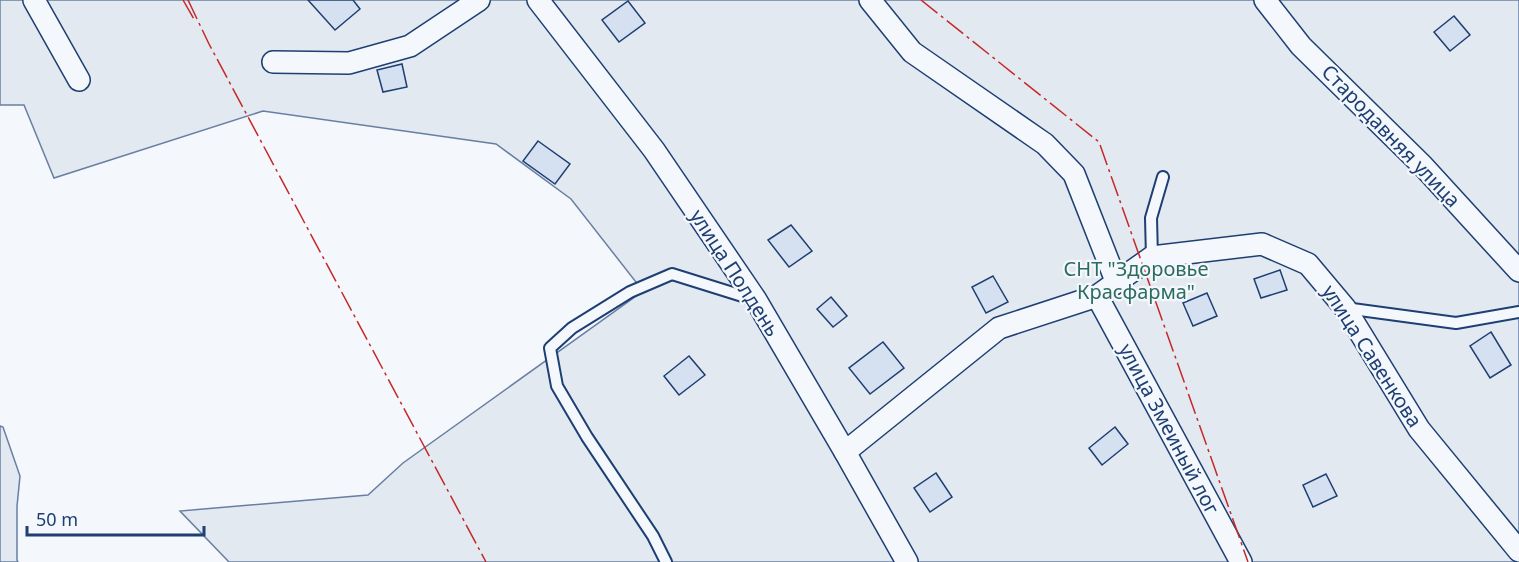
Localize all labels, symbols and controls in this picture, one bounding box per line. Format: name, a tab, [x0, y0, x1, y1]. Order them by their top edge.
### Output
street label: Стародавняя улица	[1316, 58, 1467, 213]
street label: улица Полдень	[684, 204, 787, 342]
park label: СНТ "Здоровье Красфарма"	[1064, 255, 1208, 305]
street label: улица Савенкова	[1316, 279, 1429, 432]
street label: улица Змеиный лог	[1113, 339, 1226, 519]
scale bar	[27, 499, 204, 537]
text: 50 m	[36, 507, 78, 531]

